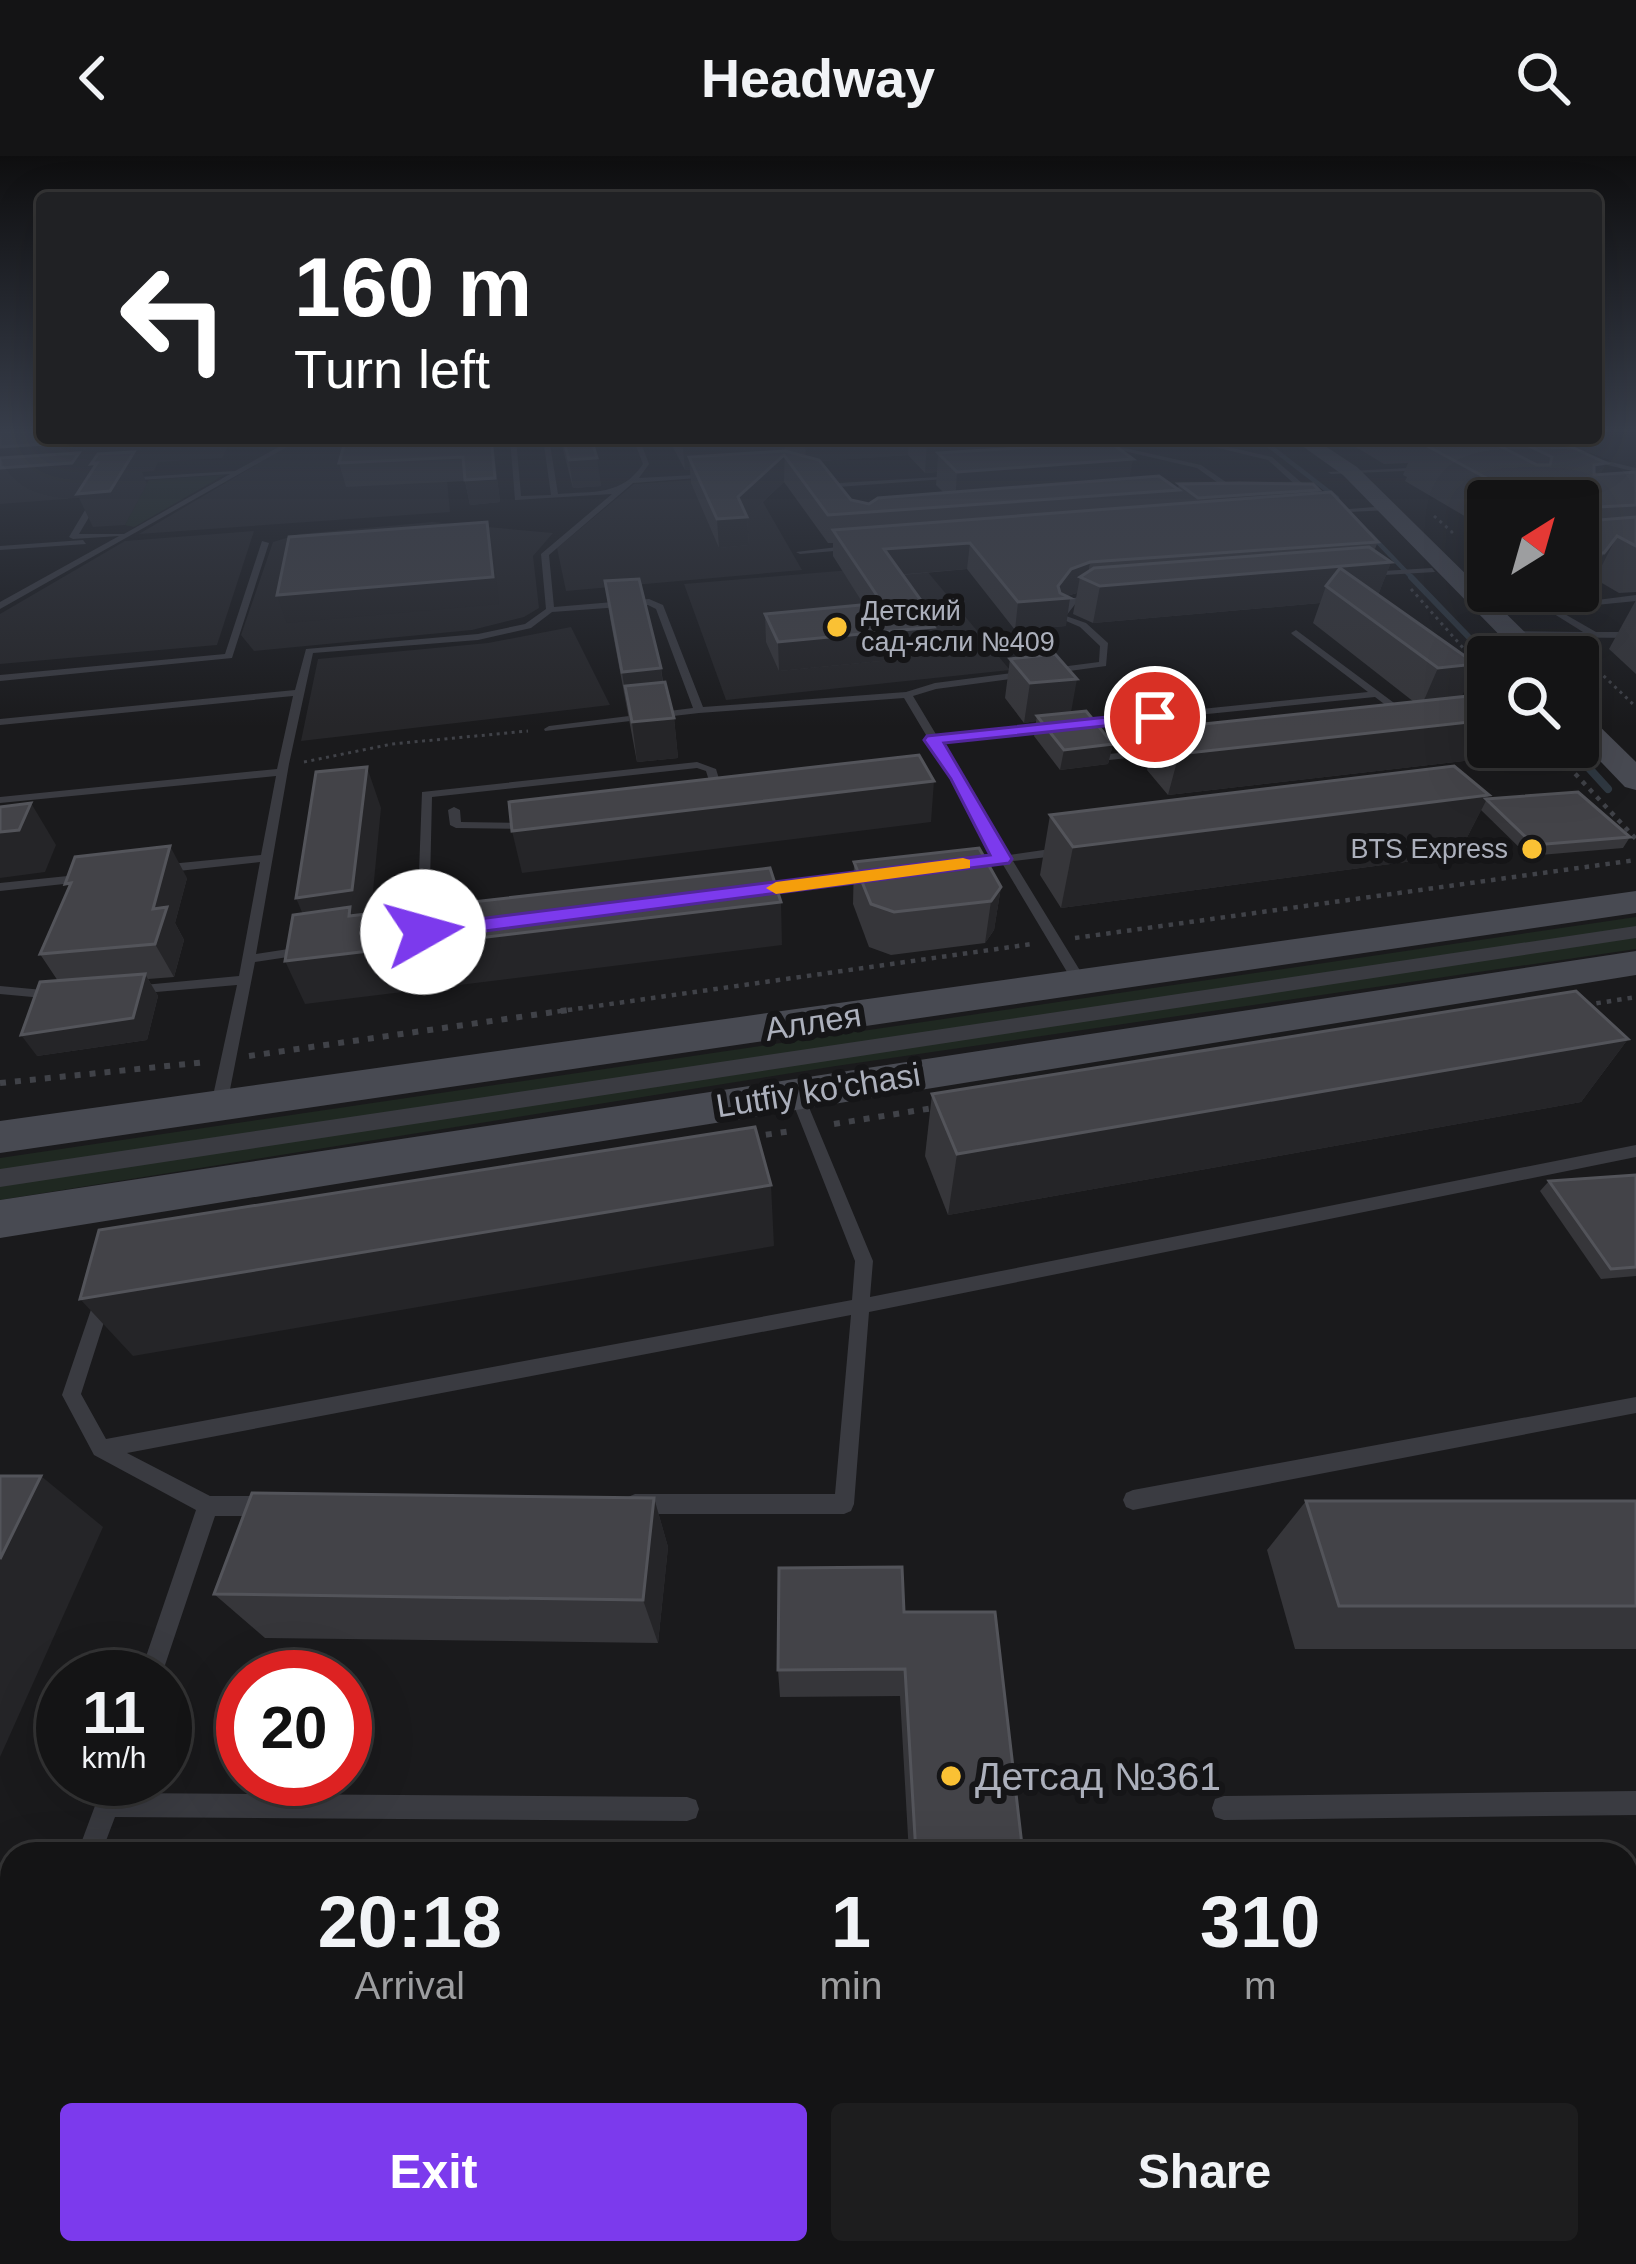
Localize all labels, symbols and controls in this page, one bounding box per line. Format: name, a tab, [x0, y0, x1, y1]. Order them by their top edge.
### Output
icon: back	[60, 45, 126, 111]
icon: search	[1510, 45, 1576, 111]
text: Headway	[701, 48, 935, 108]
icon: left	[96, 240, 252, 396]
text: 160 m	[294, 240, 532, 334]
text: Turn left	[294, 339, 490, 399]
north arrow	[1467, 480, 1599, 612]
map controls	[1467, 480, 1599, 768]
place label: Детский сад-ясли №409	[861, 596, 1055, 657]
marker: Детский сад-ясли №409	[824, 614, 850, 640]
button: search	[1467, 636, 1599, 768]
pin	[1104, 666, 1206, 768]
icon: arrive	[1122, 684, 1188, 750]
place label: BTS Express	[1350, 834, 1508, 864]
marker: BTS Express	[1519, 836, 1545, 862]
position arrow	[360, 869, 486, 995]
street label: Аллея	[762, 996, 864, 1048]
street label: Lutfiy ko'chasi	[713, 1056, 923, 1124]
speed limit sign: 20	[216, 1650, 372, 1806]
text: 11	[82, 1679, 146, 1746]
text: km/h	[81, 1741, 147, 1774]
place label: Детсад №361	[975, 1755, 1221, 1798]
marker: Детсад №361	[938, 1763, 964, 1789]
text: 20:18	[318, 1882, 502, 1962]
text: 1	[831, 1882, 871, 1962]
text: 310	[1200, 1882, 1320, 1962]
text: Arrival	[355, 1964, 465, 2007]
text: min	[820, 1964, 882, 2007]
text: m	[1244, 1964, 1276, 2007]
button: Exit	[60, 2103, 807, 2241]
button: Share	[831, 2103, 1578, 2241]

